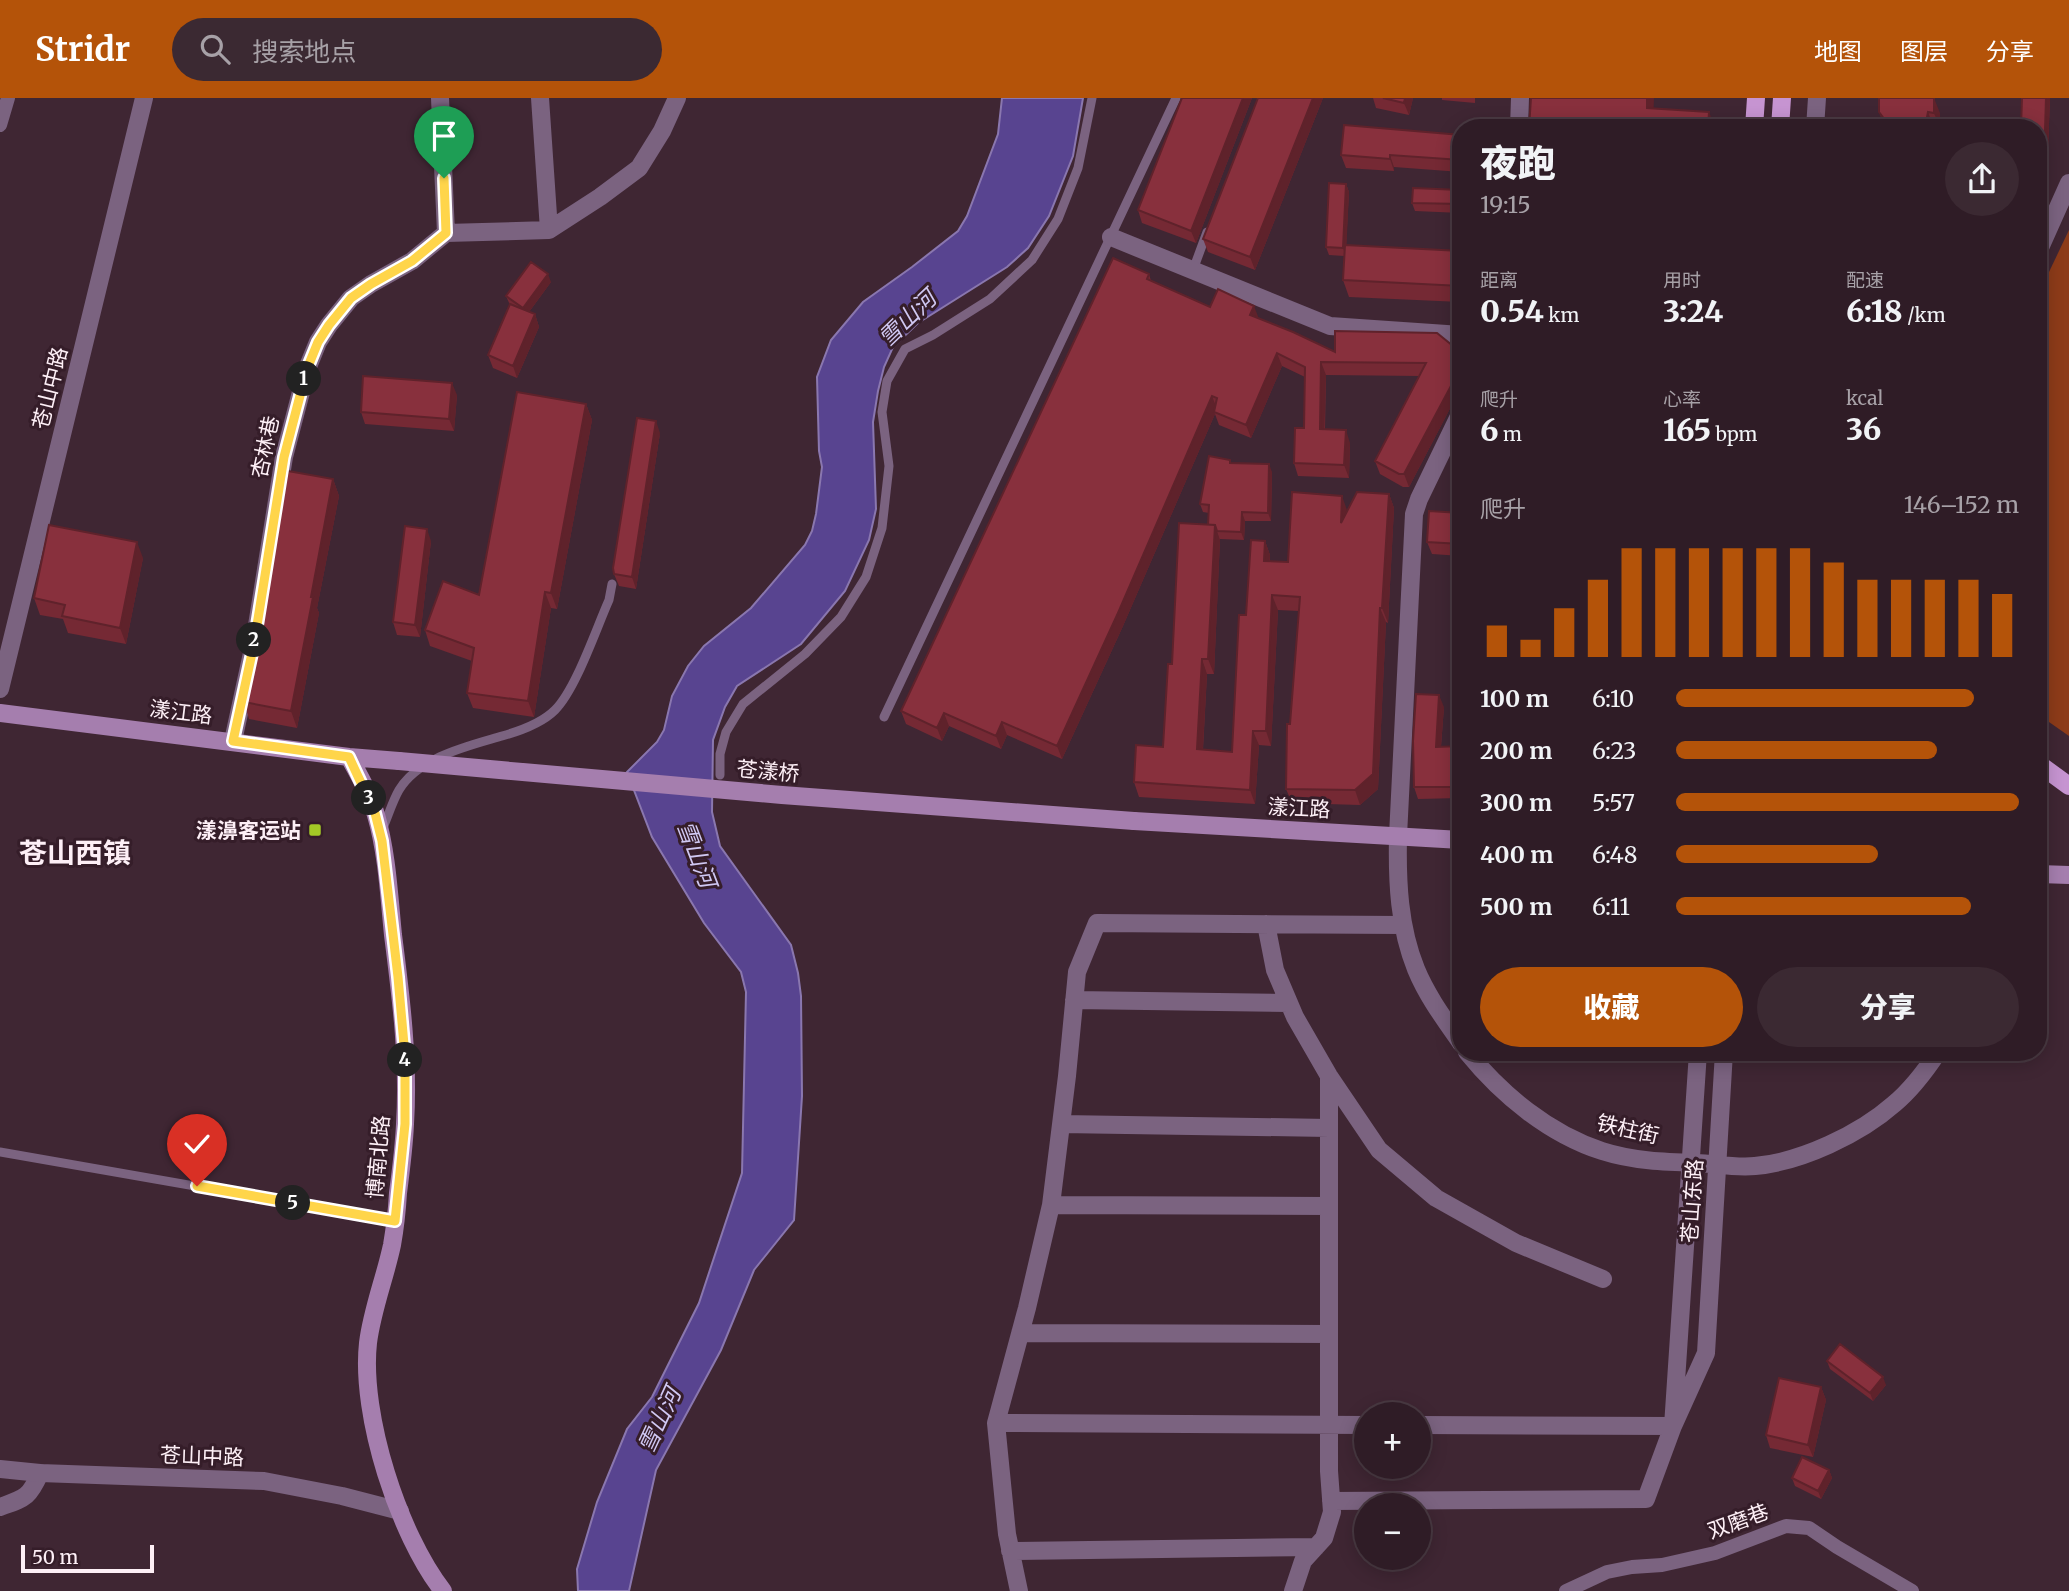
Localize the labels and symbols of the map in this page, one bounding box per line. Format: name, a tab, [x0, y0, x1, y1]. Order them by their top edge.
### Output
pin	[414, 106, 474, 178]
water label: 雪山河	[872, 281, 945, 352]
street label: 苍山中路	[27, 344, 73, 432]
pin: 1	[286, 362, 322, 396]
street label: 杏林巷	[245, 413, 285, 481]
pin: 2	[236, 622, 272, 658]
street label: 漾江路	[148, 695, 214, 729]
street label: 苍漾桥	[735, 755, 801, 787]
pin: 3	[352, 780, 386, 816]
street label: 漾江路	[1267, 793, 1331, 823]
place label: 漾濞客运站	[196, 817, 301, 844]
water label: 雪山河	[671, 817, 724, 895]
marker: 漾濞客运站	[307, 822, 323, 838]
district label: 苍山西镇	[19, 835, 131, 871]
pin: 4	[388, 1042, 422, 1077]
street label: 铁柱街	[1594, 1109, 1662, 1149]
pin	[167, 1114, 227, 1186]
street label: 博南北路	[361, 1114, 395, 1200]
street label: 苍山东路	[1676, 1158, 1708, 1244]
pin: 5	[276, 1186, 310, 1220]
water label: 雪山河	[631, 1379, 688, 1457]
street label: 苍山中路	[160, 1441, 244, 1471]
street label: 双磨巷	[1704, 1498, 1772, 1544]
scale bar	[21, 1542, 154, 1574]

